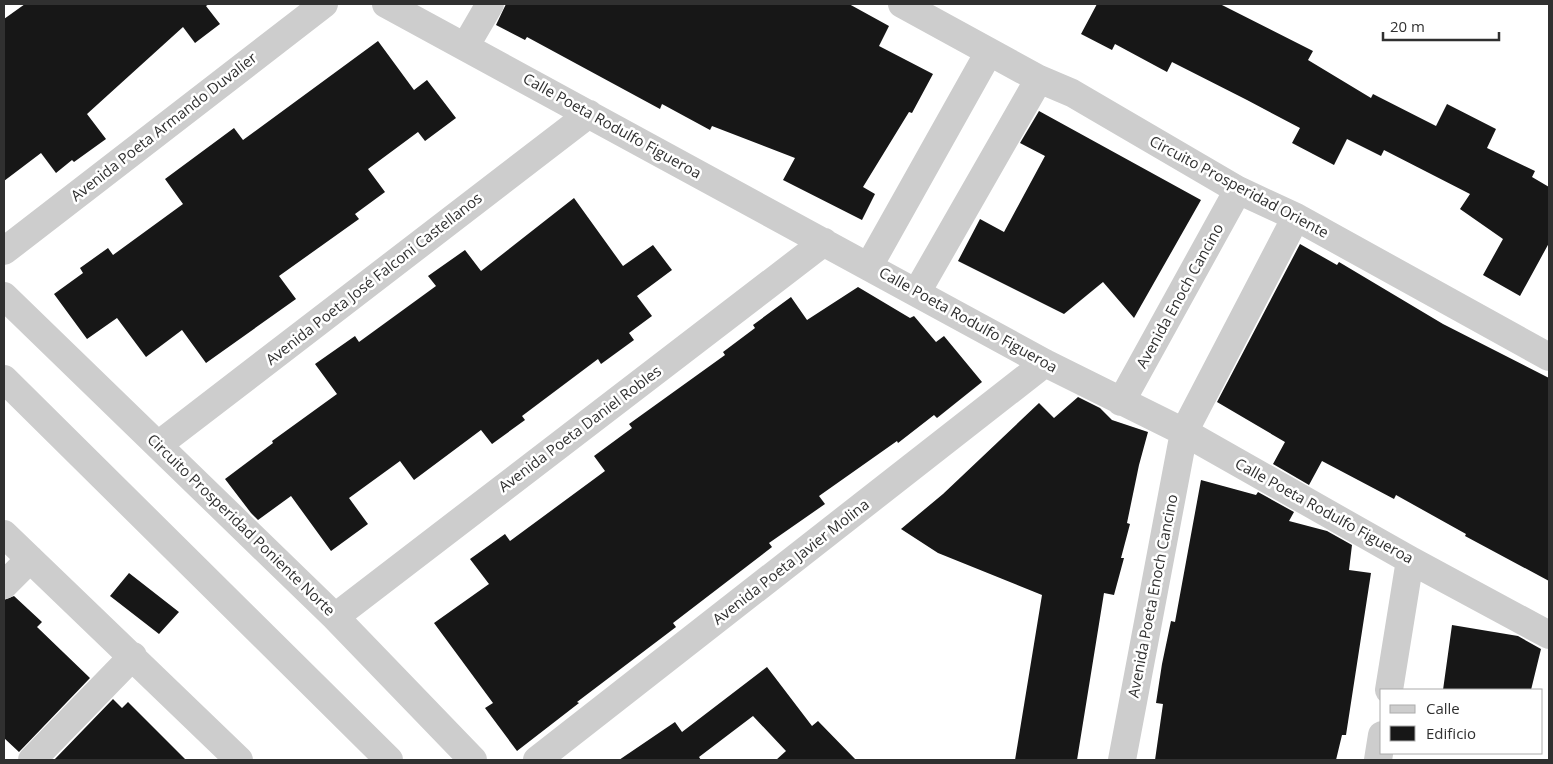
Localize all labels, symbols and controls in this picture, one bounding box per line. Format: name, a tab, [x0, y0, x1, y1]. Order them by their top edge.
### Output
scale bar	[1383, 10, 1499, 42]
text: 20 m	[1390, 16, 1425, 36]
street label: Avenida Poeta Armando Duvalier	[66, 47, 261, 205]
street label: Calle Poeta Rodulfo Figueroa	[520, 68, 705, 183]
street label: Circuito Prosperidad Oriente	[1146, 130, 1333, 242]
street label: Avenida Poeta José Falconi Castellanos	[261, 187, 486, 369]
street label: Avenida Enoch Cancino	[1131, 219, 1227, 372]
street label: Calle Poeta Rodulfo Figueroa	[876, 262, 1061, 377]
street label: Avenida Poeta Daniel Robles	[494, 360, 665, 496]
street label: Circuito Prosperidad Poniente Norte	[143, 429, 340, 620]
street label: Calle Poeta Rodulfo Figueroa	[1232, 453, 1417, 568]
street label: Avenida Poeta Enoch Cancino	[1122, 492, 1182, 699]
street label: Avenida Poeta Javier Molina	[708, 494, 873, 629]
legend	[1380, 689, 1543, 754]
text: Calle	[1426, 698, 1460, 718]
text: Edificio	[1426, 723, 1476, 743]

